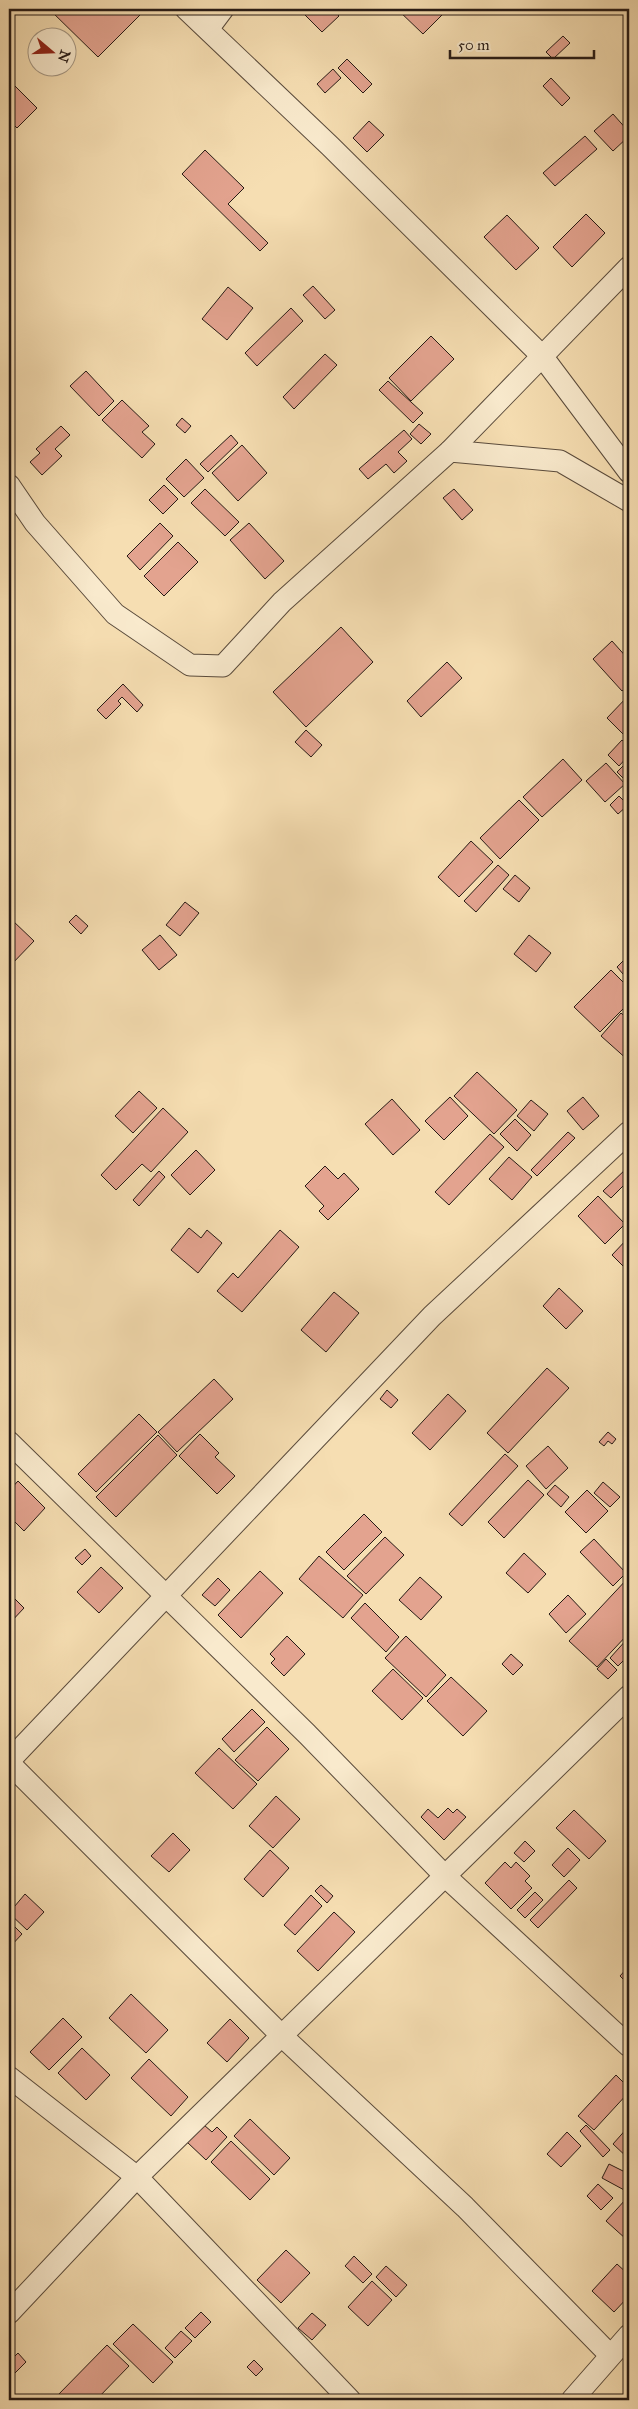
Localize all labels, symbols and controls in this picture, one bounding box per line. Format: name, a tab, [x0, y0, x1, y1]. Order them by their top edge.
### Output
north arrow	[28, 28, 78, 78]
scale bar	[450, 28, 594, 60]
text: 50 m	[458, 36, 490, 54]
text: N	[54, 48, 74, 65]

